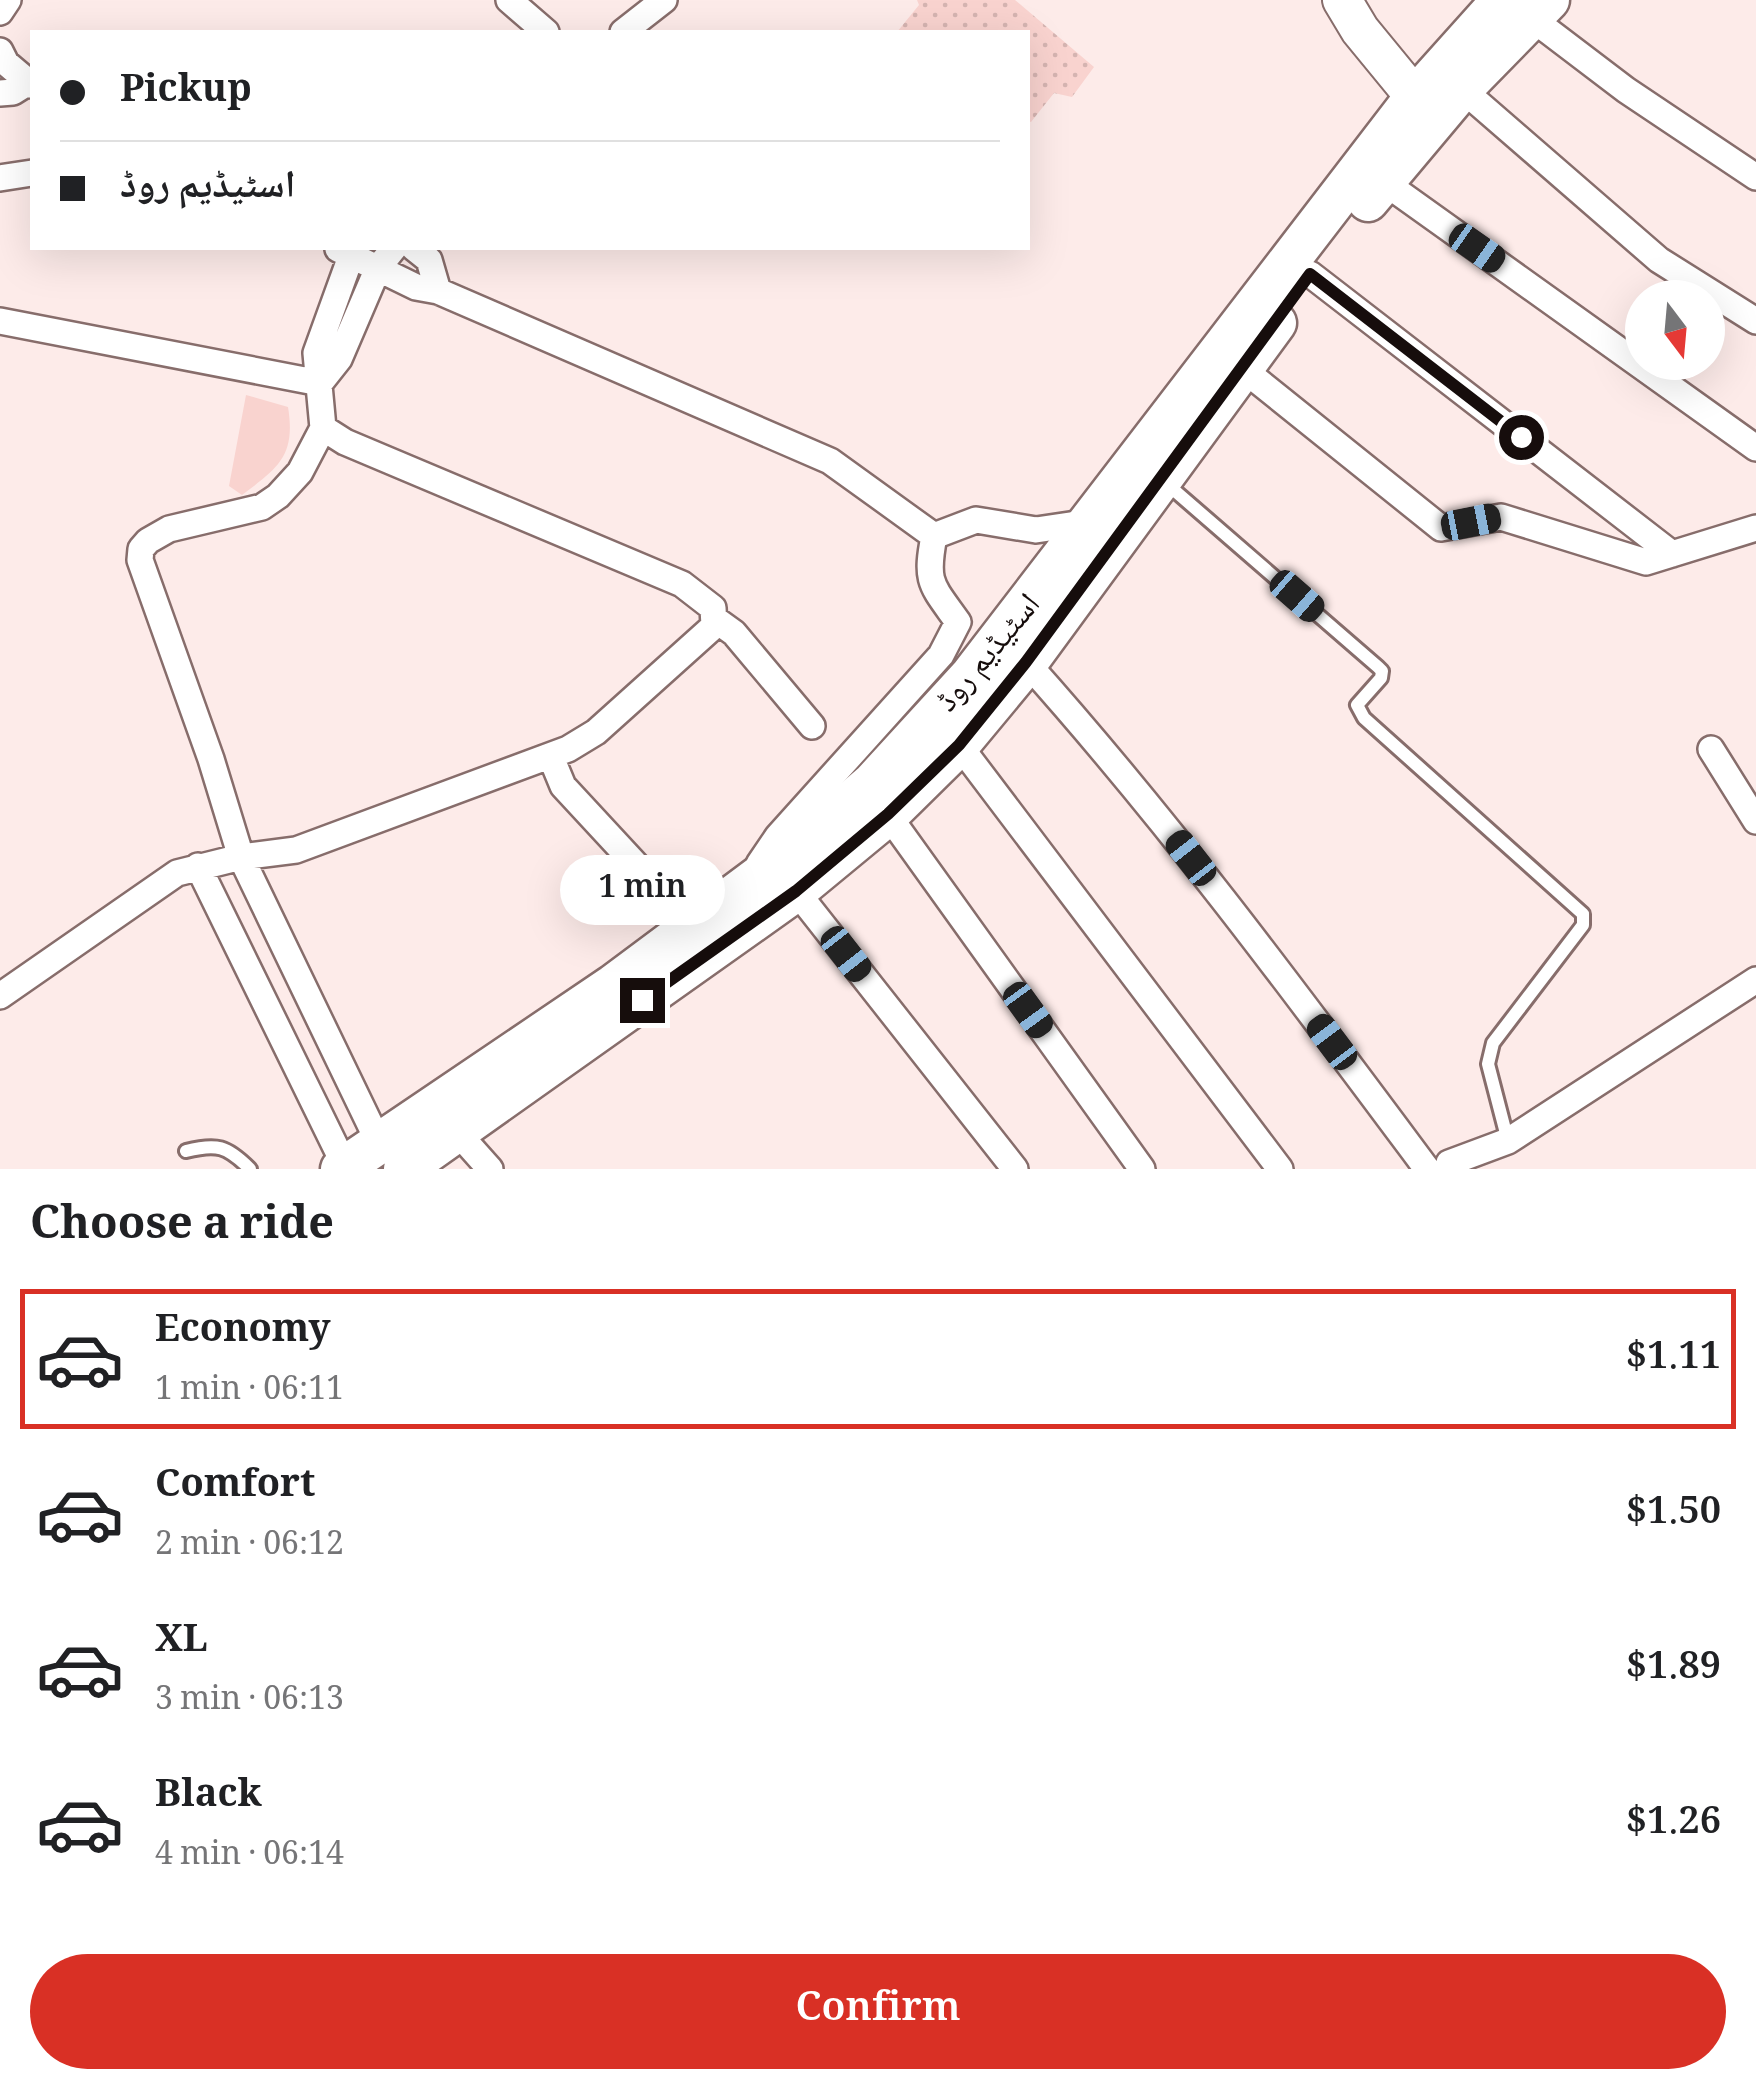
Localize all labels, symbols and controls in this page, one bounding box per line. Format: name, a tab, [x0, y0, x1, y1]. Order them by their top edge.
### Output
text: Pickup	[120, 60, 252, 125]
text: اسٹیڈیم روڈ	[120, 156, 295, 221]
car	[1444, 219, 1510, 277]
north arrow	[1625, 280, 1725, 380]
map controls	[1625, 280, 1725, 380]
route start	[1499, 415, 1544, 460]
car	[1439, 502, 1503, 542]
car	[1265, 565, 1329, 627]
street label: اسٹیڈیم روڈ	[924, 583, 1057, 726]
car	[1161, 825, 1221, 891]
callout: 1 min	[560, 855, 724, 925]
text: 1 min	[598, 863, 687, 917]
car	[816, 921, 876, 987]
car	[998, 977, 1058, 1043]
route end	[620, 978, 665, 1023]
car	[1302, 1009, 1362, 1075]
text: Choose a ride	[30, 1190, 334, 1267]
text: Economy	[155, 1300, 331, 1365]
icon: car	[35, 1314, 125, 1404]
text: $1.11	[1626, 1327, 1721, 1392]
text: 1 min · 06:11	[155, 1365, 344, 1419]
text: Comfort	[155, 1455, 315, 1520]
icon: car	[35, 1469, 125, 1559]
text: $1.50	[1626, 1482, 1721, 1547]
text: 2 min · 06:12	[155, 1520, 344, 1574]
text: XL	[155, 1610, 208, 1675]
icon: car	[35, 1624, 125, 1714]
text: $1.89	[1626, 1637, 1721, 1702]
text: 3 min · 06:13	[155, 1675, 344, 1729]
text: Black	[155, 1765, 262, 1830]
icon: car	[35, 1779, 125, 1869]
text: $1.26	[1626, 1792, 1721, 1857]
text: 4 min · 06:14	[155, 1830, 344, 1884]
button: Confirm	[30, 1954, 1726, 2069]

